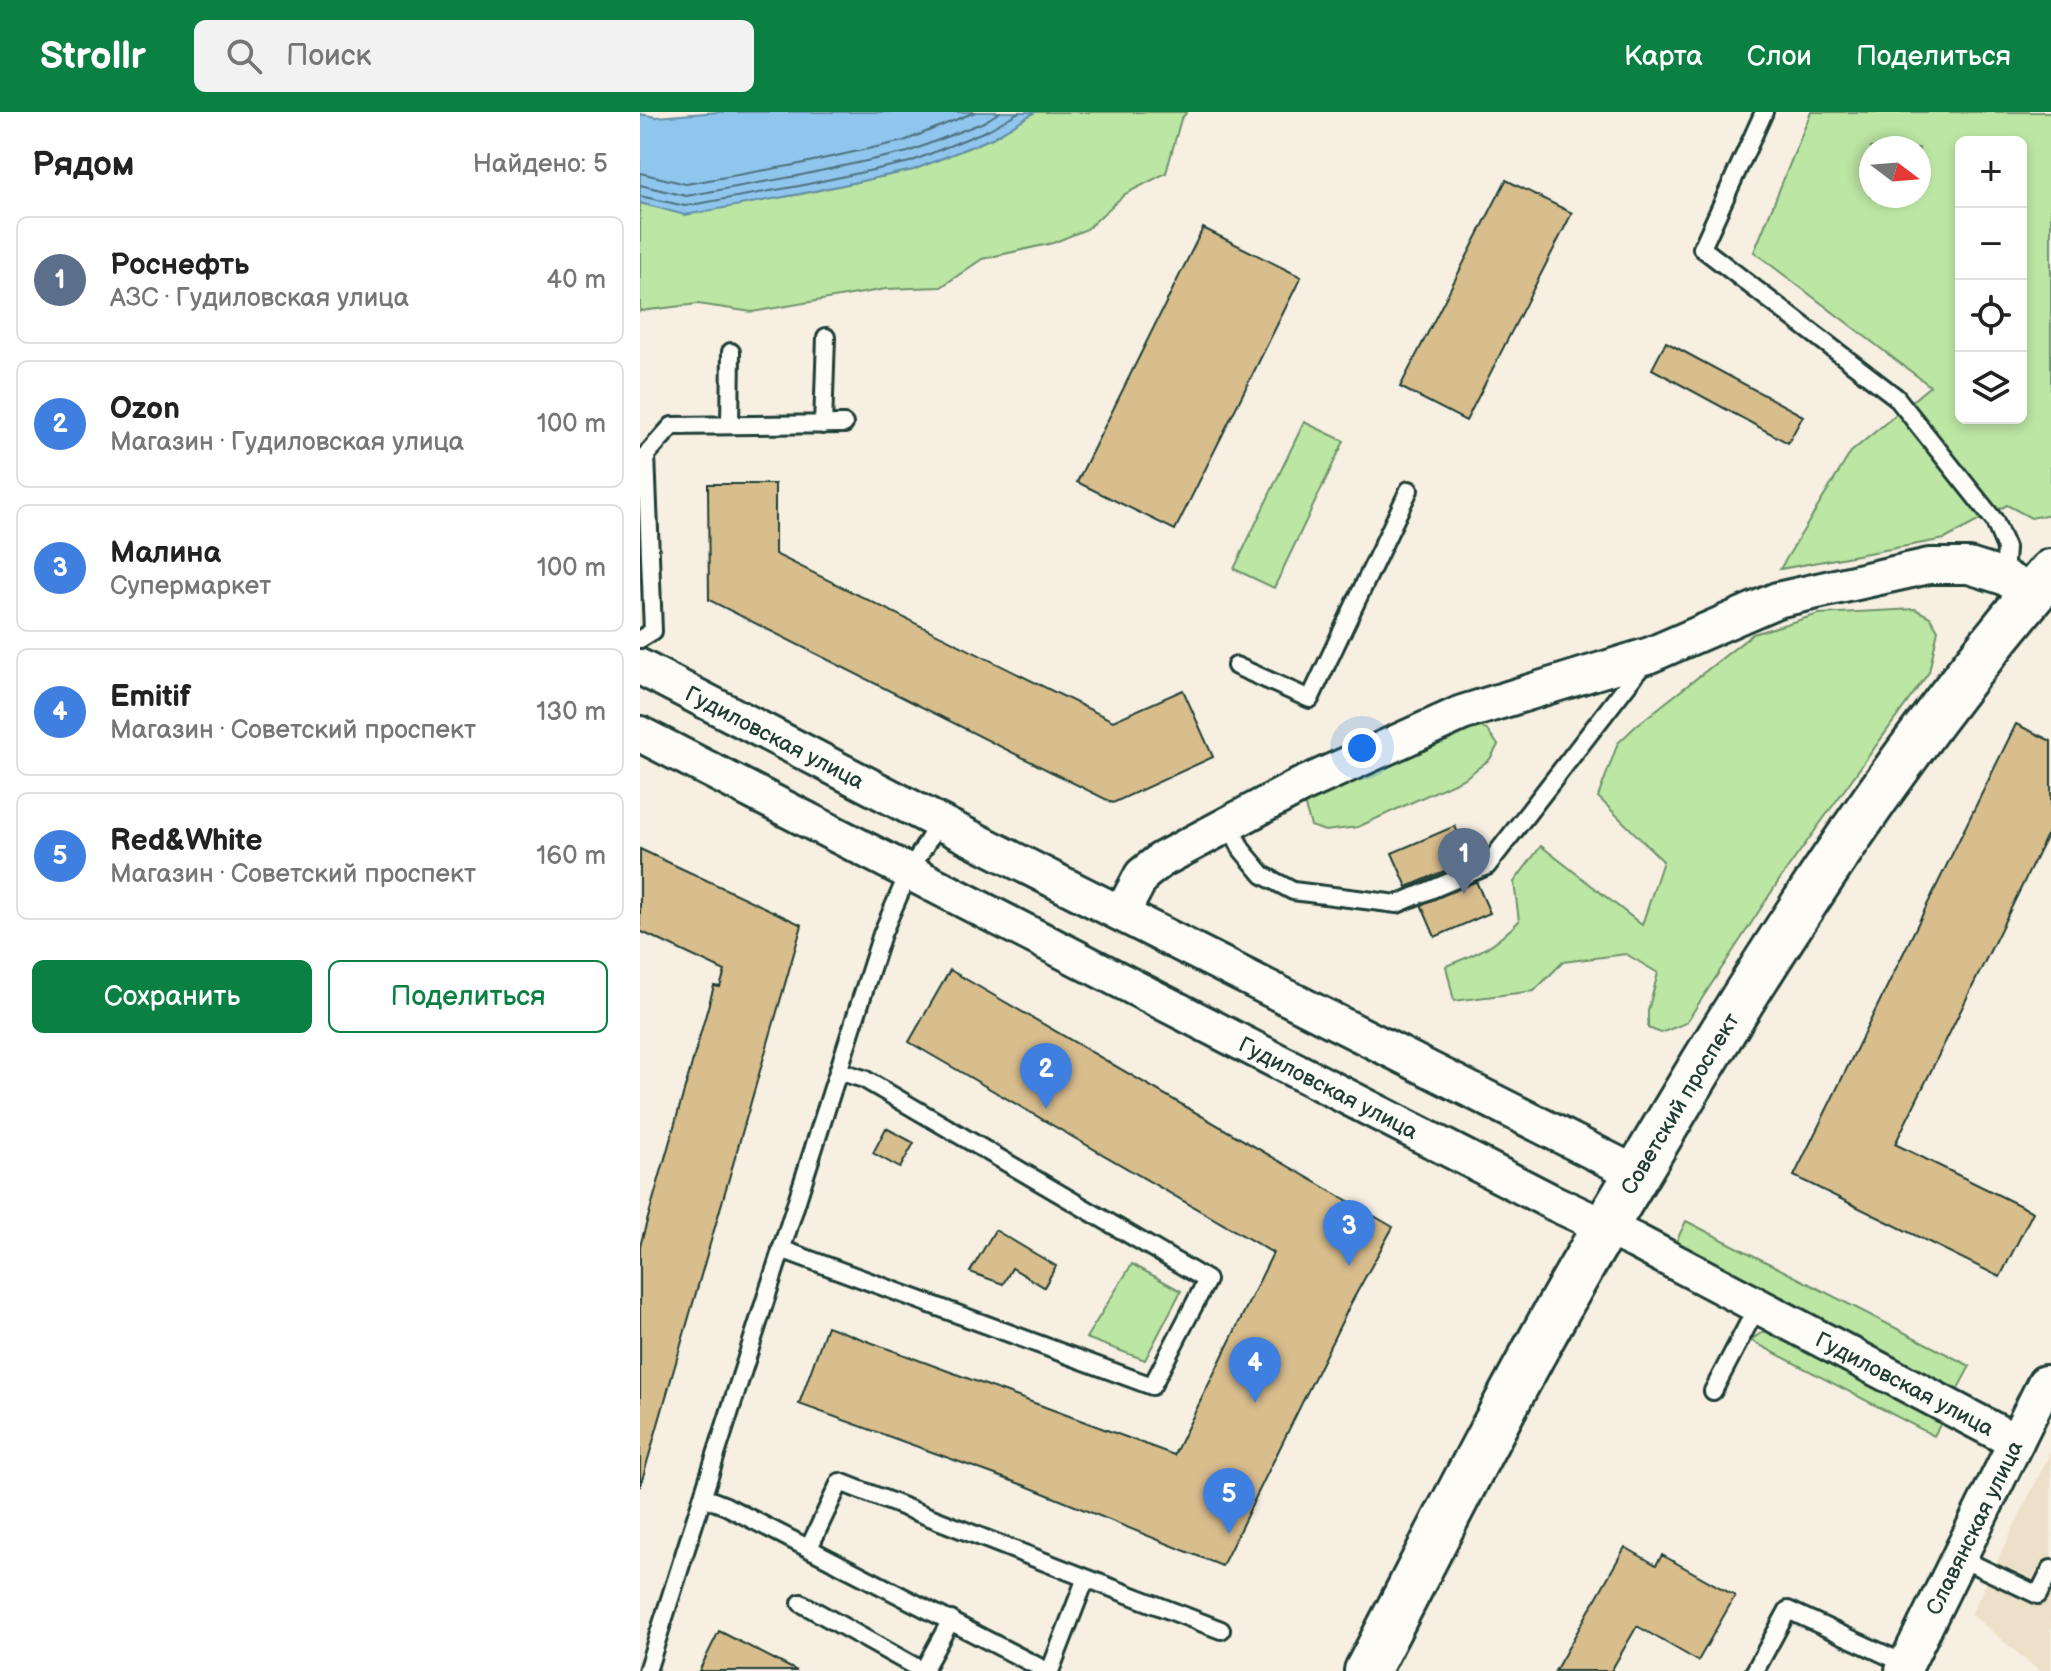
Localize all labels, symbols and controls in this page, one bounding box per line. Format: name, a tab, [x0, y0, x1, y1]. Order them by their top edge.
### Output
search box	[194, 20, 754, 92]
text: Strollr	[40, 34, 146, 79]
icon: search	[222, 34, 266, 78]
text: Поиск	[286, 38, 371, 74]
text: Карта	[1624, 40, 1703, 73]
text: Слои	[1747, 40, 1812, 73]
text: Поделиться	[1856, 40, 2011, 73]
north arrow	[1859, 136, 1931, 208]
map controls	[1955, 136, 2027, 424]
button: +	[1955, 136, 2027, 208]
text: Рядом	[32, 144, 134, 185]
text: Найдено: 5	[473, 149, 608, 180]
button: −	[1955, 208, 2027, 280]
text: Роснефть	[110, 247, 249, 283]
text: 1	[55, 265, 65, 296]
text: 40 m	[546, 265, 606, 296]
button: locate	[1955, 280, 2027, 352]
text: АЗС · Гудиловская улица	[110, 283, 409, 314]
button: layers	[1955, 352, 2027, 424]
text: Ozon	[110, 391, 180, 427]
text: 2	[52, 409, 68, 440]
text: 100 m	[537, 409, 606, 440]
text: Магазин · Гудиловская улица	[110, 427, 464, 458]
text: Малина	[110, 535, 221, 571]
text: 3	[52, 553, 68, 584]
text: 100 m	[537, 553, 606, 584]
text: Супермаркет	[110, 571, 271, 602]
text: Emitif	[110, 679, 191, 715]
street label: Гудиловская улица	[680, 681, 868, 796]
text: 4	[52, 697, 68, 728]
text: 130 m	[536, 697, 606, 728]
text: Магазин · Советский проспект	[110, 715, 476, 746]
your location	[1342, 728, 1382, 768]
text: Red&White	[110, 823, 262, 859]
pin: 1	[1438, 828, 1490, 894]
text: 5	[52, 841, 68, 872]
text: 160 m	[536, 841, 606, 872]
text: Магазин · Советский проспект	[110, 859, 476, 890]
button: Сохранить	[32, 960, 312, 1033]
button: Поделиться	[328, 960, 608, 1033]
street label: Советский проспект	[1616, 1008, 1746, 1200]
street label: Гудиловская улица	[1234, 1032, 1422, 1146]
pin: 2	[1020, 1043, 1072, 1109]
pin: 3	[1323, 1200, 1375, 1266]
street label: Гудиловская улица	[1811, 1327, 1998, 1443]
pin: 4	[1229, 1337, 1281, 1403]
street label: Славянская улица	[1921, 1437, 2029, 1620]
pin: 5	[1203, 1468, 1255, 1534]

